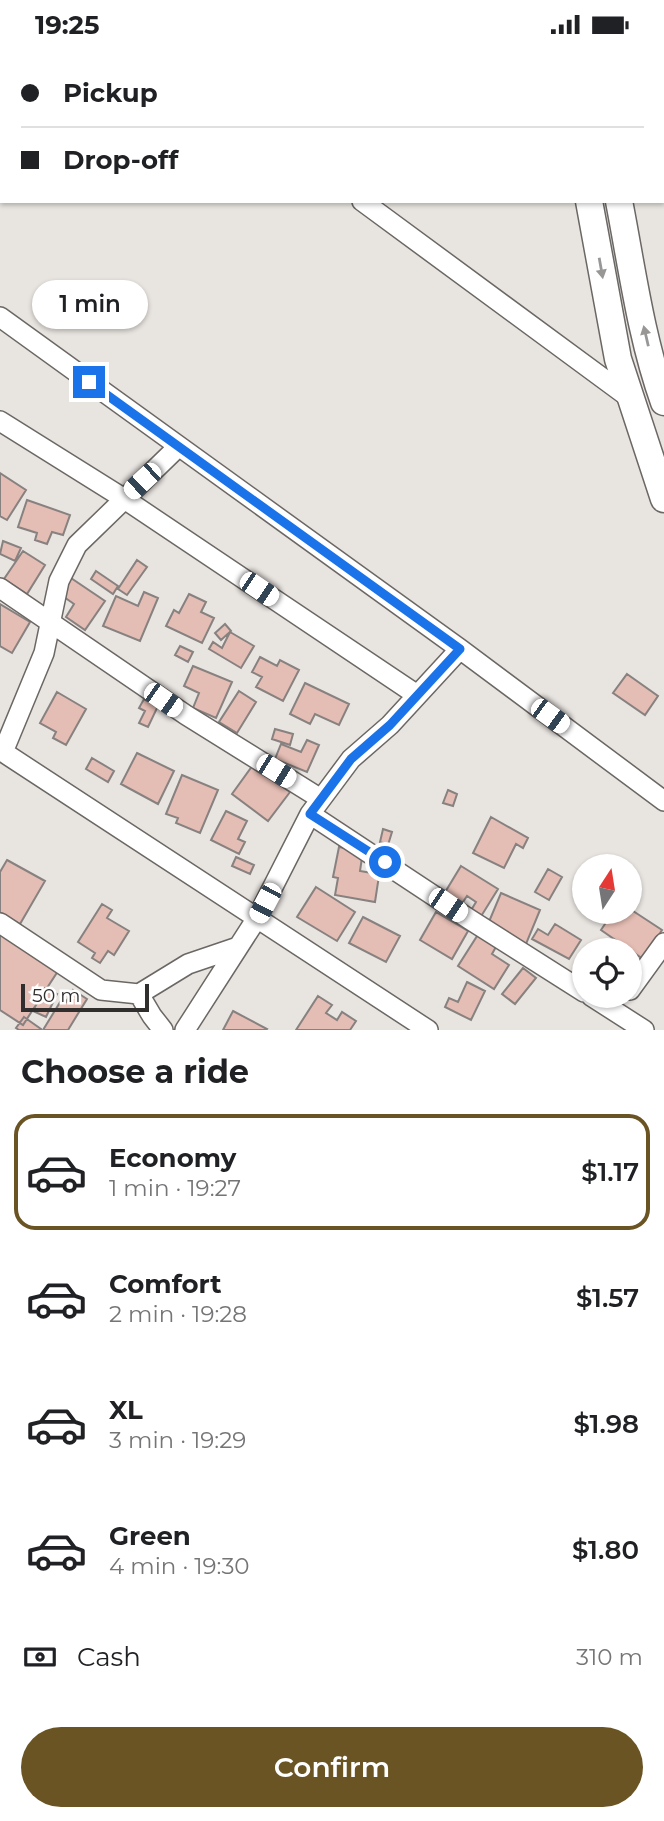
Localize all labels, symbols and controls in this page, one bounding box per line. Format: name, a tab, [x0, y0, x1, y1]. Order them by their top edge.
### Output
text: 19:25	[35, 9, 99, 41]
text: Pickup	[63, 77, 158, 109]
text: Drop-off	[63, 144, 178, 176]
one-way arrow	[596, 257, 607, 279]
callout: 1 min	[31, 281, 147, 329]
text: 1 min	[59, 290, 121, 318]
one-way arrow	[640, 325, 651, 347]
route end	[73, 366, 105, 398]
car	[120, 459, 165, 503]
car	[236, 569, 283, 609]
car	[140, 679, 187, 721]
car	[527, 695, 574, 737]
car	[253, 751, 300, 791]
route start	[369, 846, 401, 878]
north arrow	[572, 854, 642, 924]
map controls	[572, 854, 642, 1008]
car	[246, 880, 285, 926]
car	[425, 885, 472, 925]
button: locate	[572, 938, 642, 1008]
scale bar	[21, 981, 149, 1013]
text: 50 m	[32, 984, 80, 1007]
text: Choose a ride	[21, 1052, 249, 1091]
icon: car	[25, 1141, 88, 1204]
text: Economy	[109, 1142, 236, 1174]
text: $1.17	[581, 1156, 639, 1188]
text: 1 min · 19:27	[109, 1174, 241, 1202]
icon: car	[25, 1267, 88, 1330]
text: Comfort	[109, 1268, 221, 1300]
text: $1.57	[576, 1282, 639, 1314]
text: 2 min · 19:28	[109, 1300, 247, 1328]
icon: car	[25, 1393, 88, 1456]
text: XL	[109, 1394, 143, 1426]
text: $1.98	[573, 1408, 639, 1440]
text: 3 min · 19:29	[109, 1426, 246, 1454]
icon: car	[25, 1519, 88, 1582]
text: Green	[109, 1520, 191, 1552]
text: $1.80	[572, 1534, 639, 1566]
text: 4 min · 19:30	[109, 1552, 250, 1580]
icon: cash	[21, 1638, 59, 1676]
text: Cash	[77, 1641, 141, 1673]
text: 310 m	[576, 1643, 643, 1671]
button: Confirm	[21, 1727, 643, 1807]

